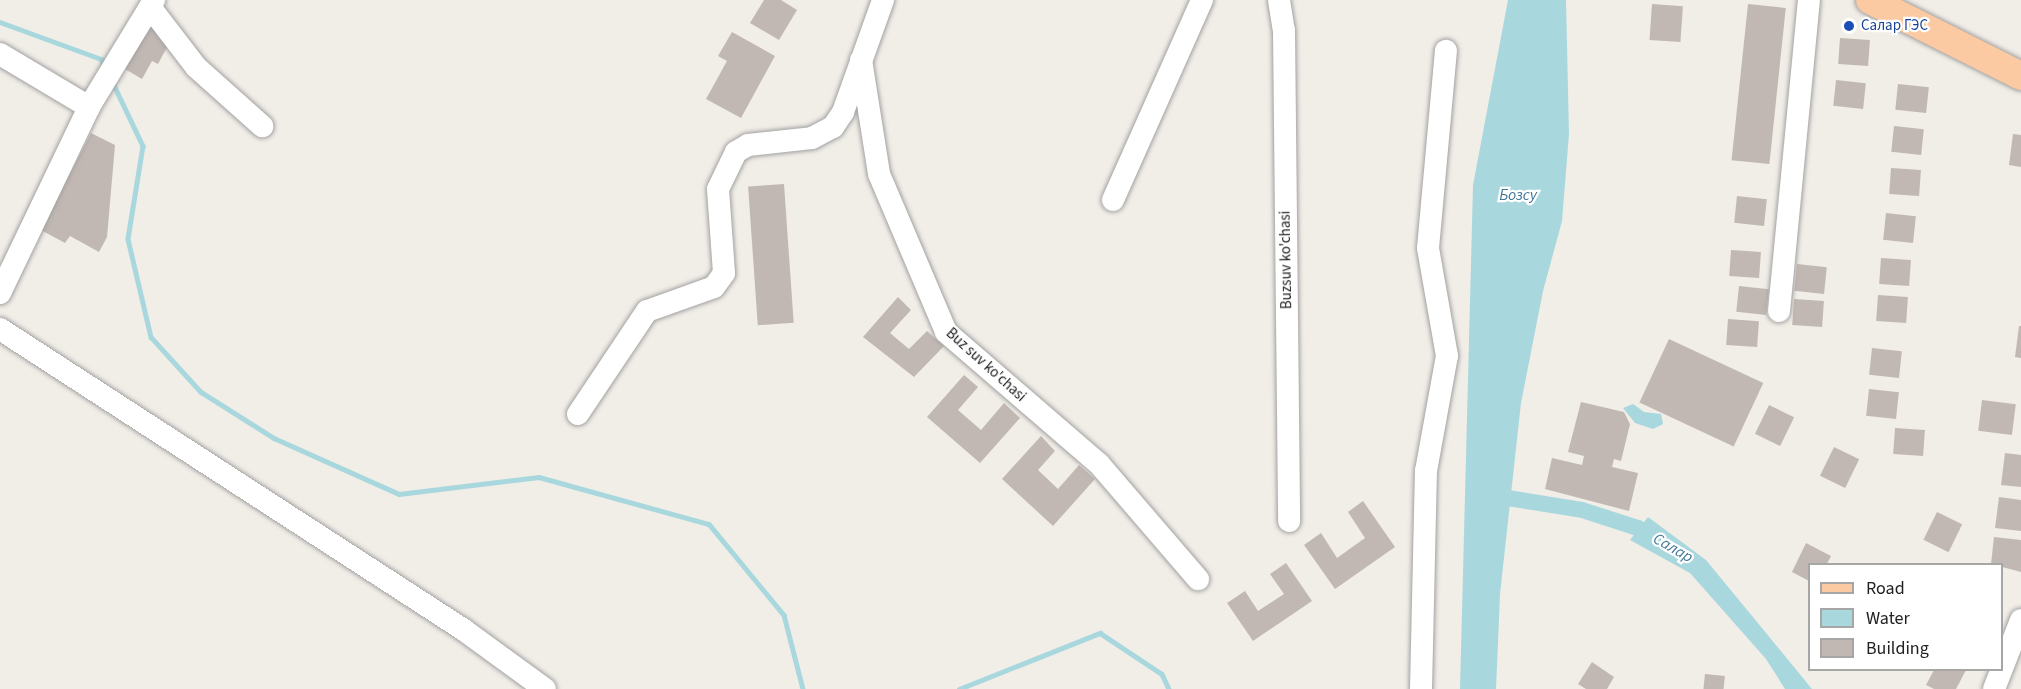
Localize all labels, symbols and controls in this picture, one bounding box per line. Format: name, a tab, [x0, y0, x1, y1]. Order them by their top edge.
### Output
place label: Салар ГЭС	[1861, 17, 1928, 35]
marker: Салар ГЭС	[1842, 19, 1856, 33]
water label: Бозсу	[1499, 185, 1537, 205]
street label: Buzsuv ko'chasi	[1276, 211, 1296, 309]
street label: Buz suv ko'chasi	[942, 324, 1030, 406]
water label: Салар	[1650, 529, 1696, 567]
legend	[1808, 563, 2003, 671]
text: Road	[1866, 576, 1905, 601]
text: Water	[1866, 606, 1910, 631]
text: Building	[1866, 636, 1929, 661]

